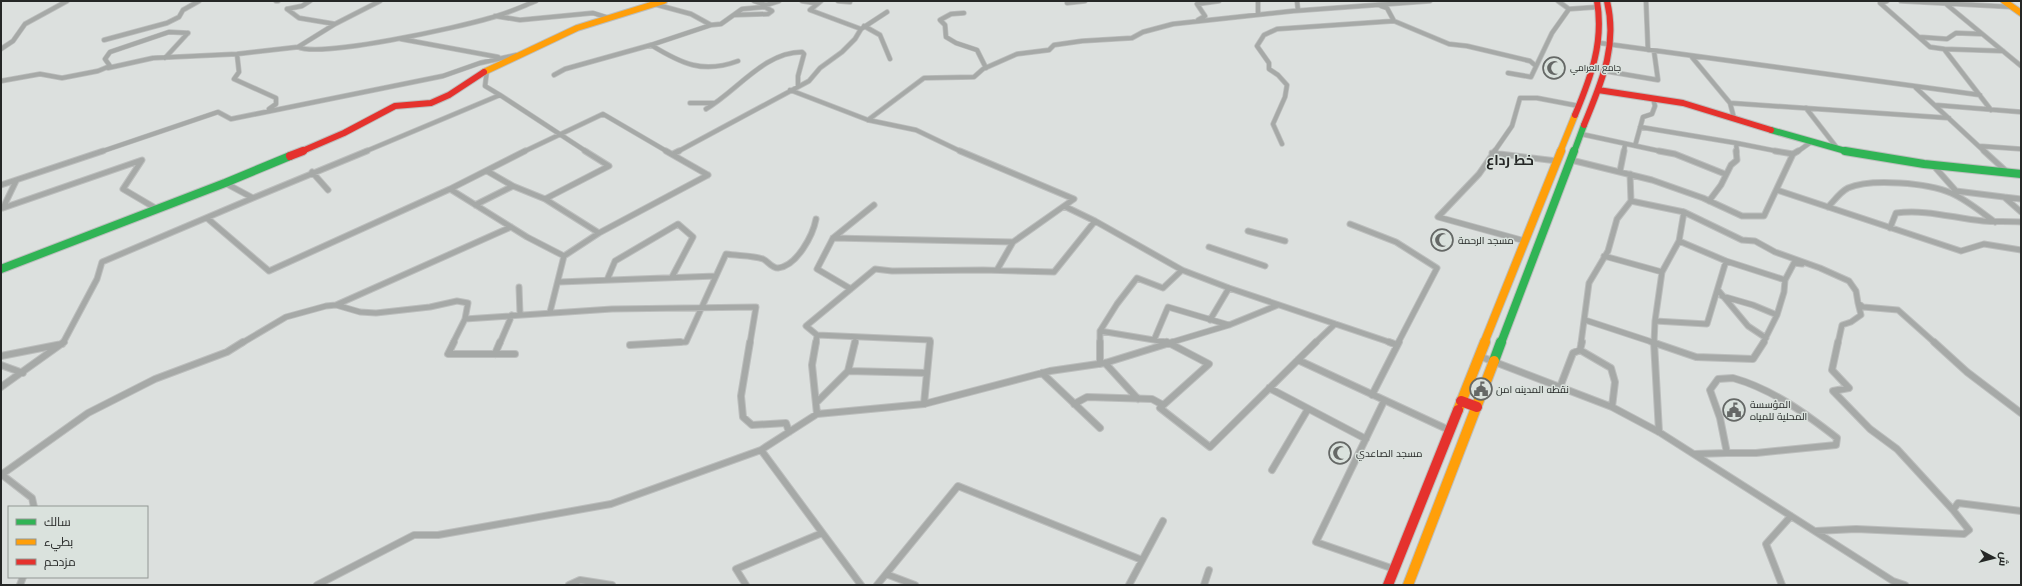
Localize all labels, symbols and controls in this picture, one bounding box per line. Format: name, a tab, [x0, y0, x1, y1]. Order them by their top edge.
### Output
mosque icon: جامع العرامي	[1541, 55, 1567, 81]
place label: جامع العرامي	[1570, 63, 1621, 75]
district label: خط رداع	[1486, 152, 1534, 170]
mosque icon: مسجد الرحمة	[1429, 227, 1455, 253]
place label: مسجد الرحمة	[1458, 235, 1514, 246]
public building icon: نقطه المدينه امن	[1468, 376, 1494, 402]
place label: نقطه المدينه امن	[1496, 384, 1569, 396]
public building icon: المؤسسة المحلية للمياه	[1721, 397, 1747, 423]
place label: المؤسسة المحلية للمياه	[1750, 399, 1807, 422]
mosque icon: مسجد الصاعدي	[1327, 440, 1353, 466]
place label: مسجد الصاعدي	[1356, 448, 1422, 461]
legend	[8, 506, 148, 578]
text: سالك	[44, 515, 71, 529]
text: بطيء	[44, 535, 73, 552]
north arrow	[1974, 538, 2014, 578]
text: ش	[1996, 551, 2011, 567]
text: مزدحم	[44, 555, 76, 570]

